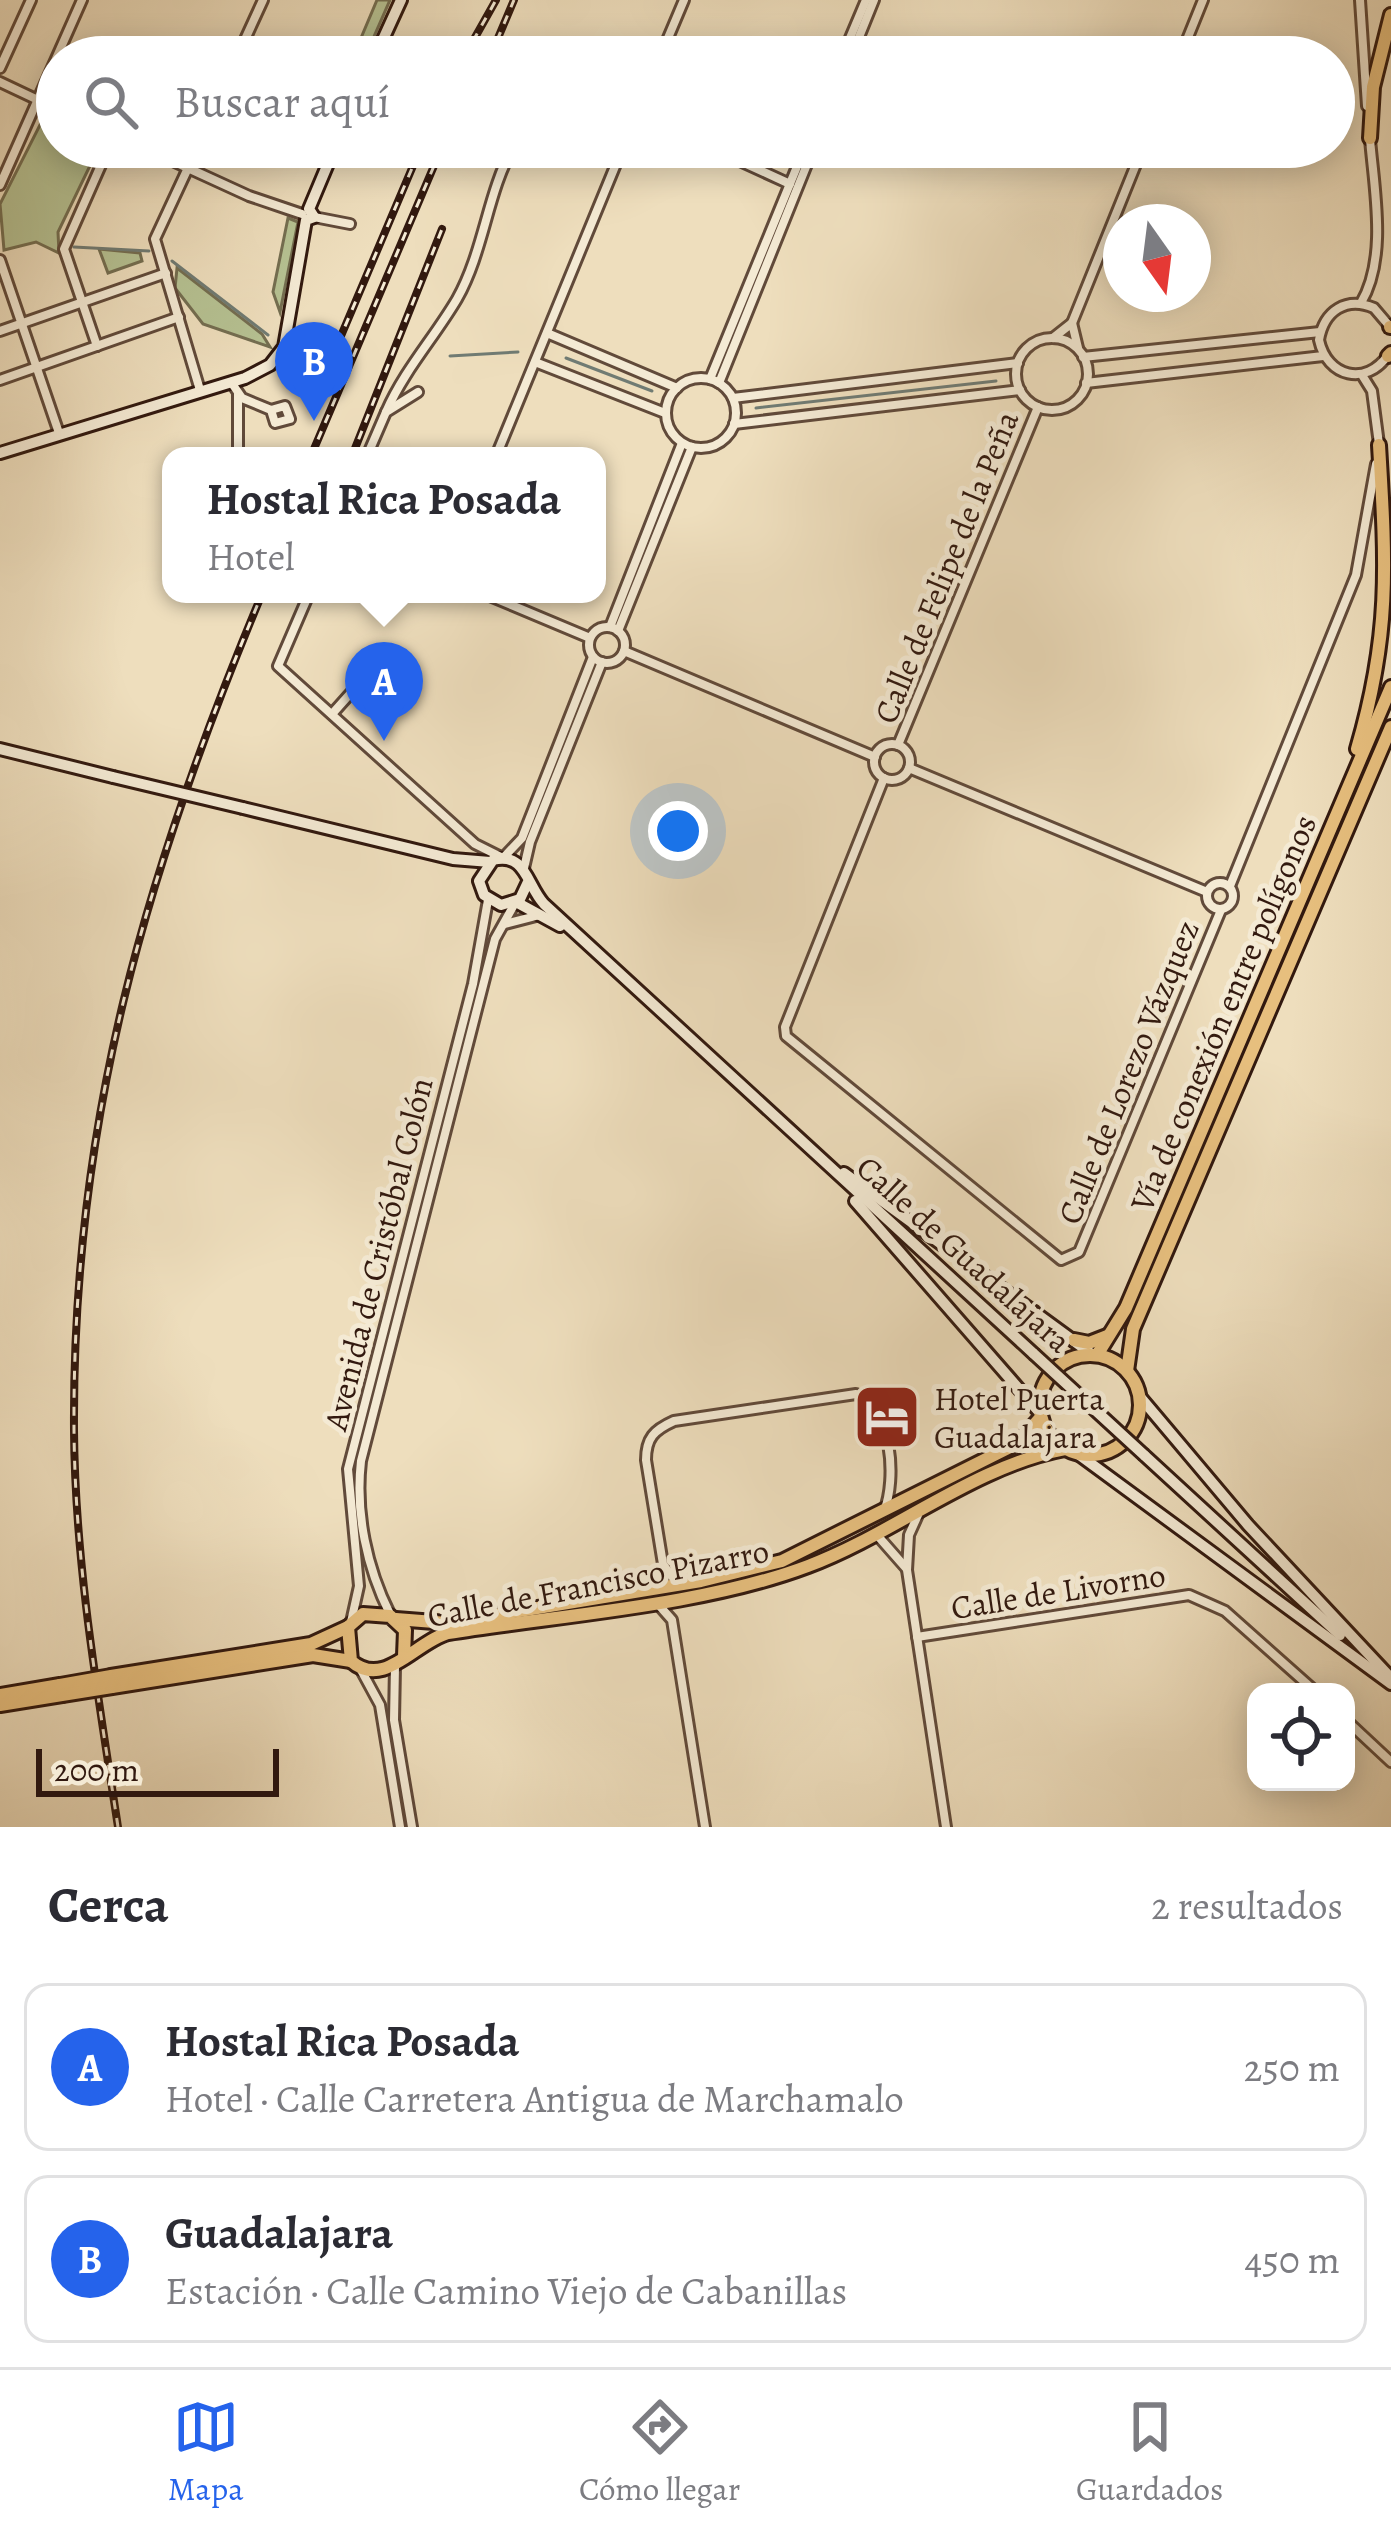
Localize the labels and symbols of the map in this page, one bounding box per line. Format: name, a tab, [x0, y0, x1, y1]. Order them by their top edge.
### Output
north arrow	[1103, 204, 1211, 312]
pin: B	[275, 322, 353, 421]
street label: Calle de Felipe de la Peña	[863, 404, 1030, 730]
pin: A	[345, 642, 423, 741]
your location	[648, 801, 708, 861]
street label: Vía de conexión entre polígonos	[1119, 808, 1327, 1219]
street label: Calle de Lorezo Vázquez	[1046, 913, 1210, 1231]
street label: Avenida de Cristóbal Colón	[312, 1073, 444, 1436]
street label: Calle de Guadalajara	[847, 1145, 1082, 1363]
place label: Hotel Puerta Guadalajara	[934, 1376, 1105, 1459]
hotel icon: Hotel Puerta Guadalajara	[852, 1382, 922, 1452]
street label: Calle de Francisco Pizarro	[424, 1528, 772, 1638]
street label: Calle de Livorno	[948, 1552, 1168, 1630]
scale bar	[36, 1743, 279, 1796]

